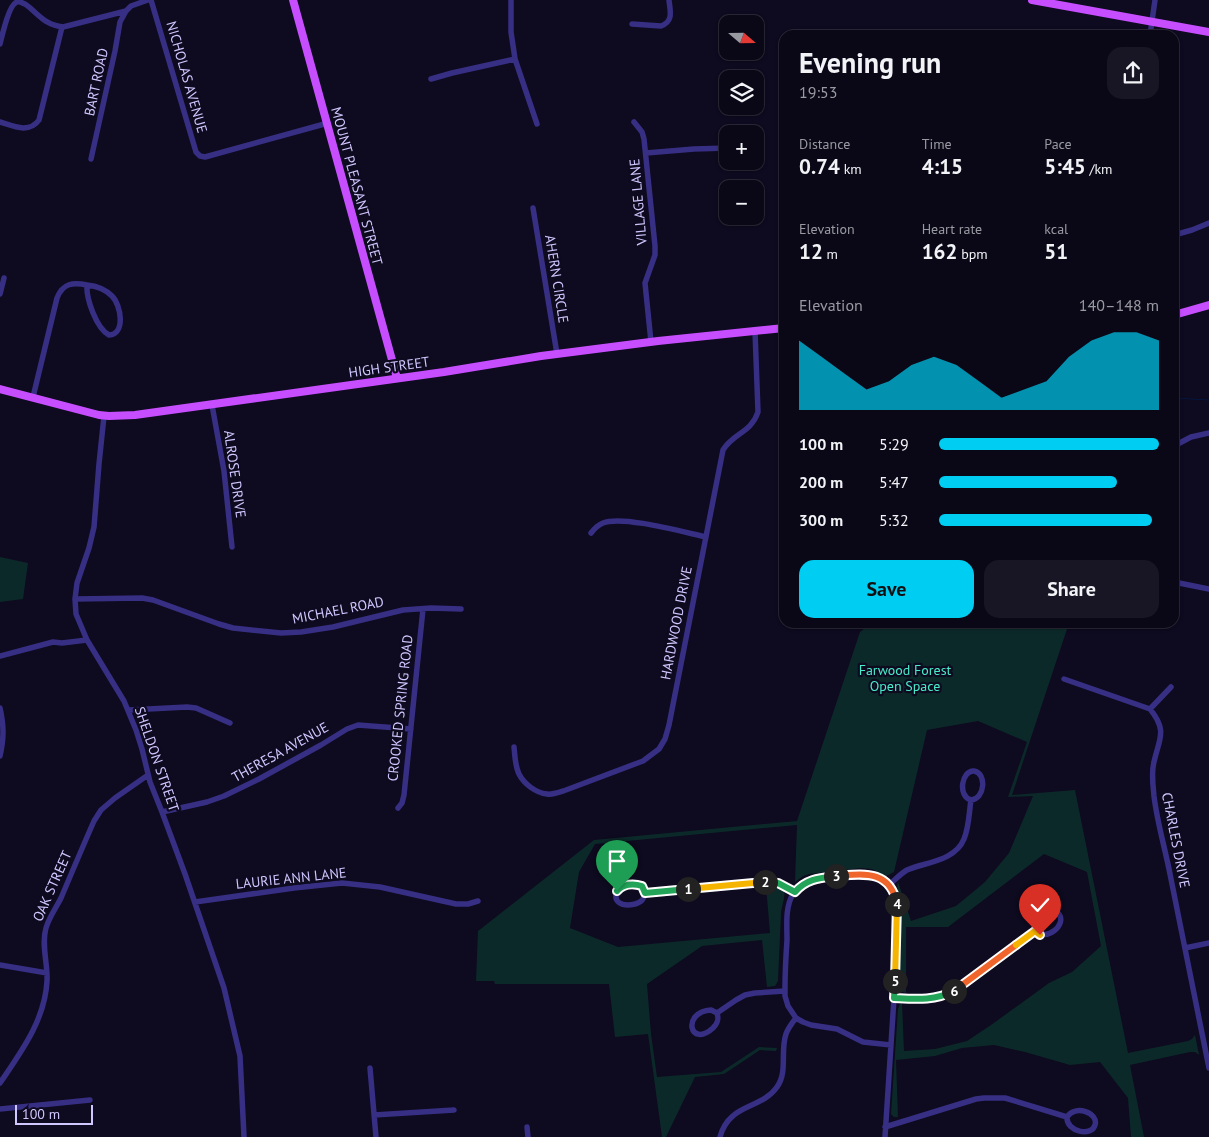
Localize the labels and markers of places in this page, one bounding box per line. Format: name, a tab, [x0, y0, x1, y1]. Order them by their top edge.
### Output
pin	[596, 840, 638, 891]
pin: 3	[824, 864, 848, 888]
pin: 2	[752, 870, 778, 894]
pin: 1	[676, 876, 700, 902]
pin	[1019, 884, 1061, 935]
pin: 4	[884, 892, 910, 916]
pin: 5	[882, 968, 908, 994]
pin: 6	[942, 978, 966, 1004]

